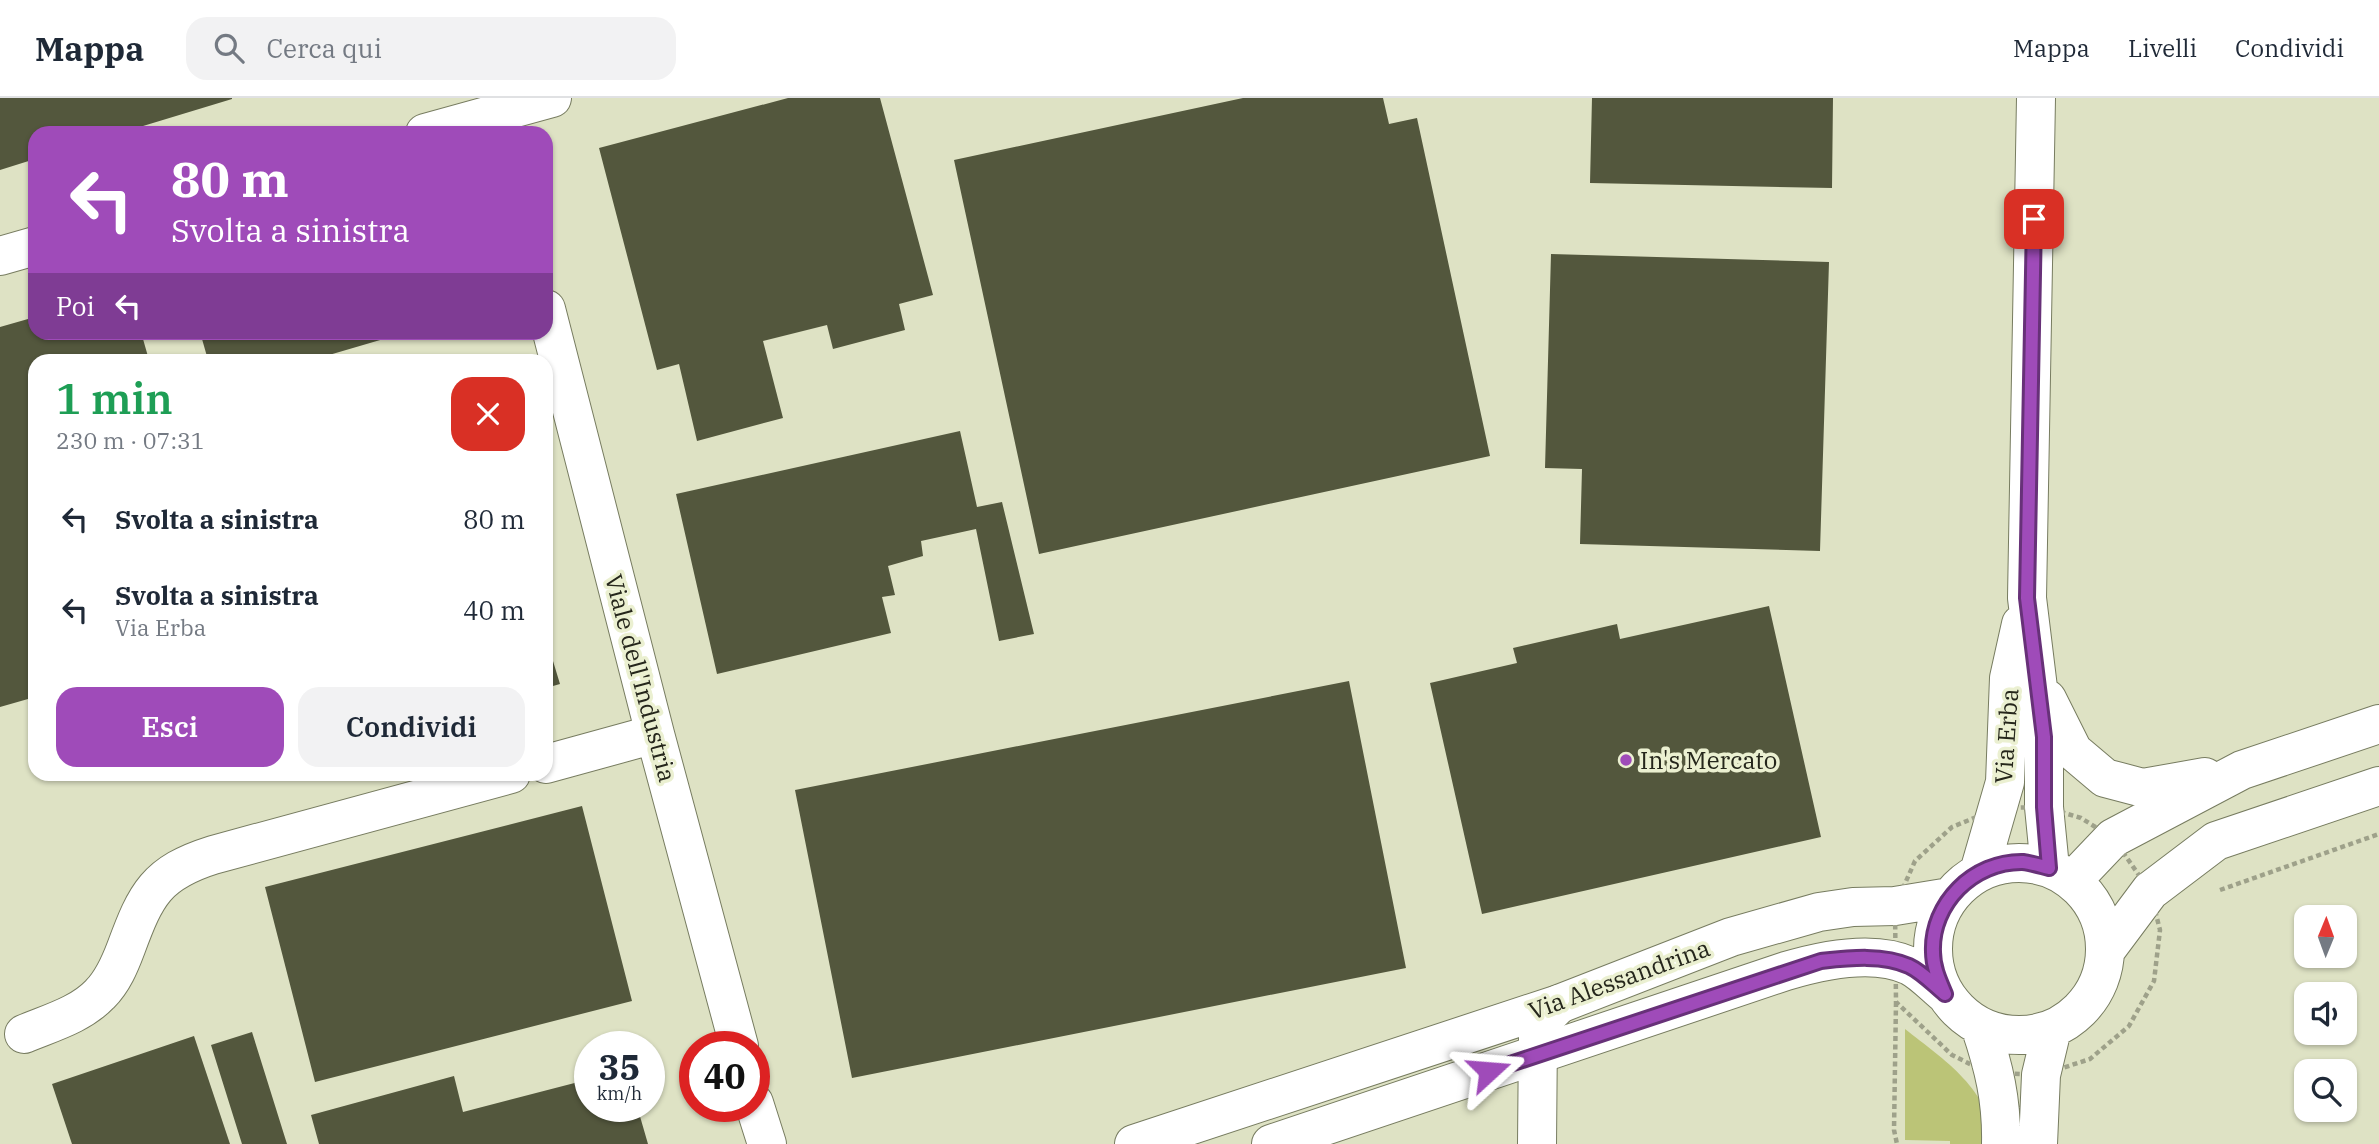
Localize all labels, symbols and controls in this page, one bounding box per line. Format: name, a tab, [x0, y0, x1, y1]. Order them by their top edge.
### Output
search box	[186, 17, 676, 80]
text: Mappa	[35, 27, 144, 70]
icon: search	[210, 29, 248, 67]
text: Cerca qui	[266, 31, 382, 65]
text: Mappa	[2013, 32, 2090, 64]
text: Livelli	[2128, 32, 2197, 64]
text: Condividi	[2235, 32, 2344, 64]
text: 80 m	[171, 147, 289, 210]
icon: left	[56, 154, 147, 245]
pin	[2004, 189, 2064, 249]
icon: arrive	[2015, 200, 2053, 238]
text: Svolta a sinistra	[171, 209, 410, 251]
icon: left	[109, 287, 147, 325]
text: Poi	[56, 289, 95, 323]
text: 1 min	[56, 371, 173, 426]
button: close	[451, 377, 525, 451]
text: 230 m · 07:31	[56, 425, 205, 455]
icon: left	[56, 500, 94, 538]
text: Svolta a sinistra	[115, 502, 319, 536]
text: 80 m	[463, 502, 525, 536]
street label: Viale dell'Industria	[598, 571, 684, 785]
text: Svolta a sinistra	[115, 578, 319, 612]
icon: left	[56, 591, 94, 629]
text: 40 m	[463, 593, 525, 627]
text: Via Erba	[115, 612, 206, 642]
button: Esci	[56, 687, 284, 767]
button: Condividi	[298, 687, 525, 767]
street label: Via Erba	[1987, 687, 2025, 785]
place label: In's Mercato	[1640, 744, 1777, 776]
marker: In's Mercato	[1618, 752, 1634, 768]
north arrow	[2294, 905, 2357, 968]
map controls	[2294, 905, 2357, 1122]
street label: Via Alessandrina	[1524, 931, 1714, 1027]
button: sound	[2294, 982, 2357, 1045]
speed limit sign: 40	[679, 1031, 770, 1122]
position arrow	[1452, 1034, 1526, 1108]
text: 35	[598, 1044, 641, 1090]
button: search	[2294, 1059, 2357, 1122]
text: km/h	[597, 1082, 642, 1105]

